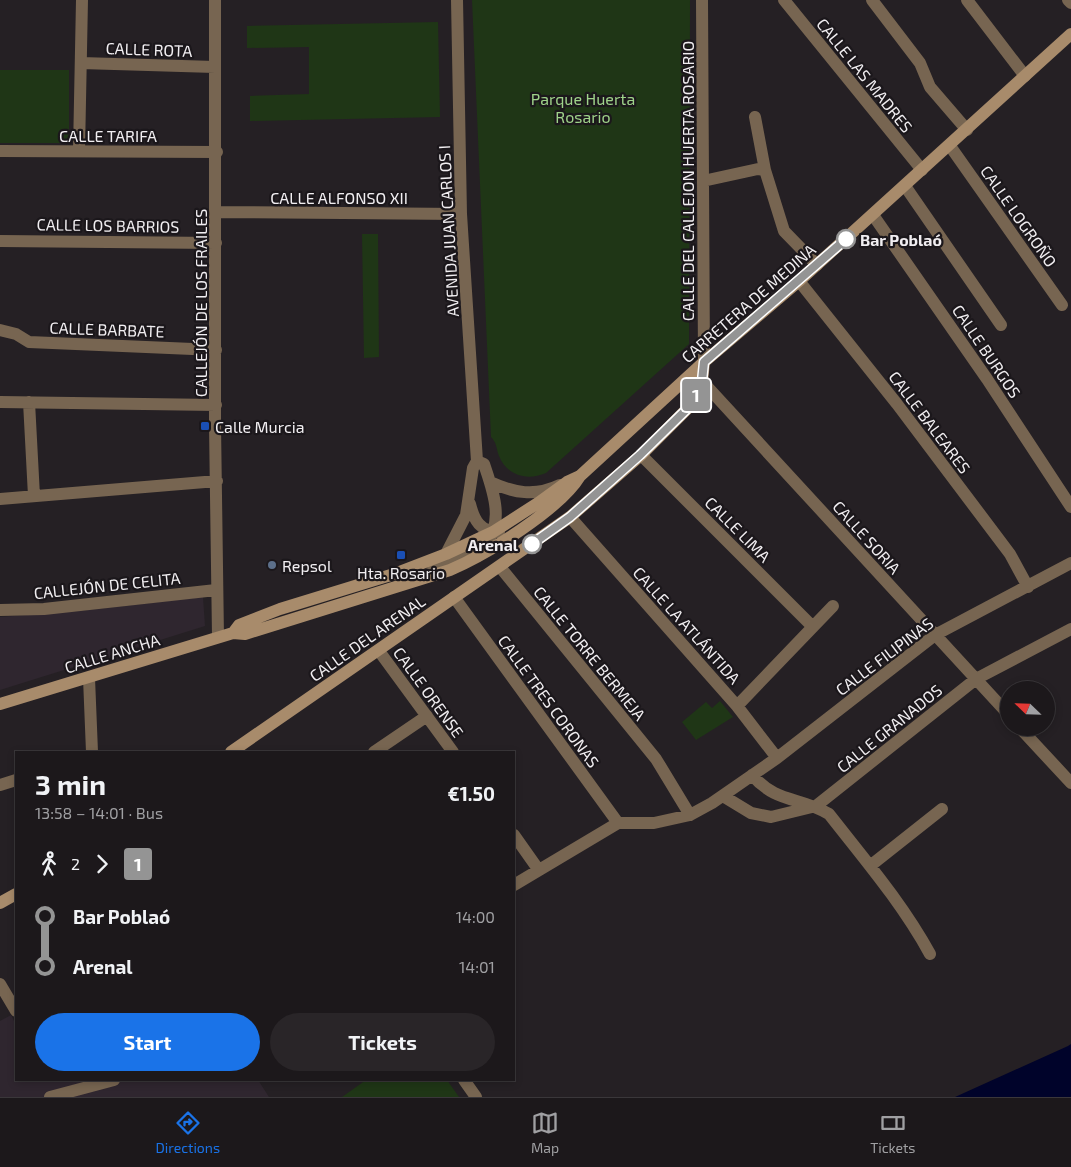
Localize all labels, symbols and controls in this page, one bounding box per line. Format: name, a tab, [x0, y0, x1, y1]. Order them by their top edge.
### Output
street label: CALLE LAS MADRES	[813, 14, 917, 136]
street label: CALLE ROTA	[105, 38, 193, 60]
street label: CALLE DEL CALLEJON HUERTA ROSARIO	[678, 41, 697, 321]
park label: Parque Huerta Rosario	[531, 89, 635, 126]
street label: CALLE TARIFA	[59, 126, 157, 145]
street label: AVENIDA JUAN CARLOS I	[434, 145, 462, 317]
street label: CALLE LOGROÑO	[977, 162, 1061, 270]
street label: CALLE ALFONSO XII	[270, 188, 408, 207]
street label: CALLEJÓN DE LOS FRAILES	[191, 209, 210, 397]
street label: CALLE LOS BARRIOS	[36, 214, 180, 236]
marker: Bar Poblaó	[836, 229, 856, 249]
place label: Bar Poblaó	[860, 230, 942, 249]
street label: CARRETERA DE MEDINA	[677, 240, 819, 366]
street label: CALLE BURGOS	[949, 301, 1025, 401]
street label: CALLE BARBATE	[49, 317, 165, 341]
street label: CALLE BALEARES	[885, 367, 975, 477]
line badge: 1	[680, 379, 712, 411]
text: 1	[692, 384, 700, 406]
place label: Calle Murcia	[215, 417, 305, 436]
marker: Calle Murcia	[199, 420, 211, 432]
street label: CALLE LIMA	[701, 492, 775, 566]
street label: CALLE SORIA	[829, 497, 905, 577]
marker: Arenal	[522, 534, 542, 554]
place label: Arenal	[468, 535, 519, 554]
marker: Hta. Rosario	[395, 549, 407, 561]
place label: Repsol	[282, 556, 332, 575]
marker: Repsol	[266, 559, 278, 571]
place label: Hta. Rosario	[357, 563, 445, 582]
street label: CALLE LA ATLÁNTIDA	[629, 563, 745, 687]
street label: CALLEJÓN DE CELITA	[33, 568, 181, 602]
street label: CALLE TORRE BERMEJA	[530, 582, 650, 724]
street label: CALLE DEL ARENAL	[305, 591, 429, 685]
street label: CALLE FILIPINAS	[832, 613, 937, 699]
street label: CALLE ANCHA	[62, 629, 162, 677]
street label: CALLE TRES CORONAS	[495, 631, 603, 771]
street label: CALLE ORENSE	[390, 643, 468, 741]
street label: CALLE GRANADOS	[833, 680, 945, 776]
north arrow	[1000, 681, 1055, 736]
map controls	[1000, 681, 1055, 736]
text: 3 min	[35, 767, 106, 801]
text: €1.50	[447, 782, 495, 805]
text: 13:58 – 14:01 · Bus	[35, 803, 163, 822]
icon: walk	[35, 850, 63, 878]
icon: forward	[88, 850, 116, 878]
text: 1	[134, 853, 142, 875]
text: 2	[71, 854, 80, 873]
text: Bar Poblaó	[73, 905, 170, 928]
text: 14:00	[456, 907, 495, 926]
text: Arenal	[73, 955, 133, 978]
text: 14:01	[459, 957, 495, 976]
button: Start	[35, 1013, 260, 1071]
button: Tickets	[270, 1013, 495, 1071]
tab: Directions	[155, 1109, 220, 1156]
tab: Map	[531, 1109, 559, 1156]
tab: Tickets	[870, 1109, 915, 1156]

